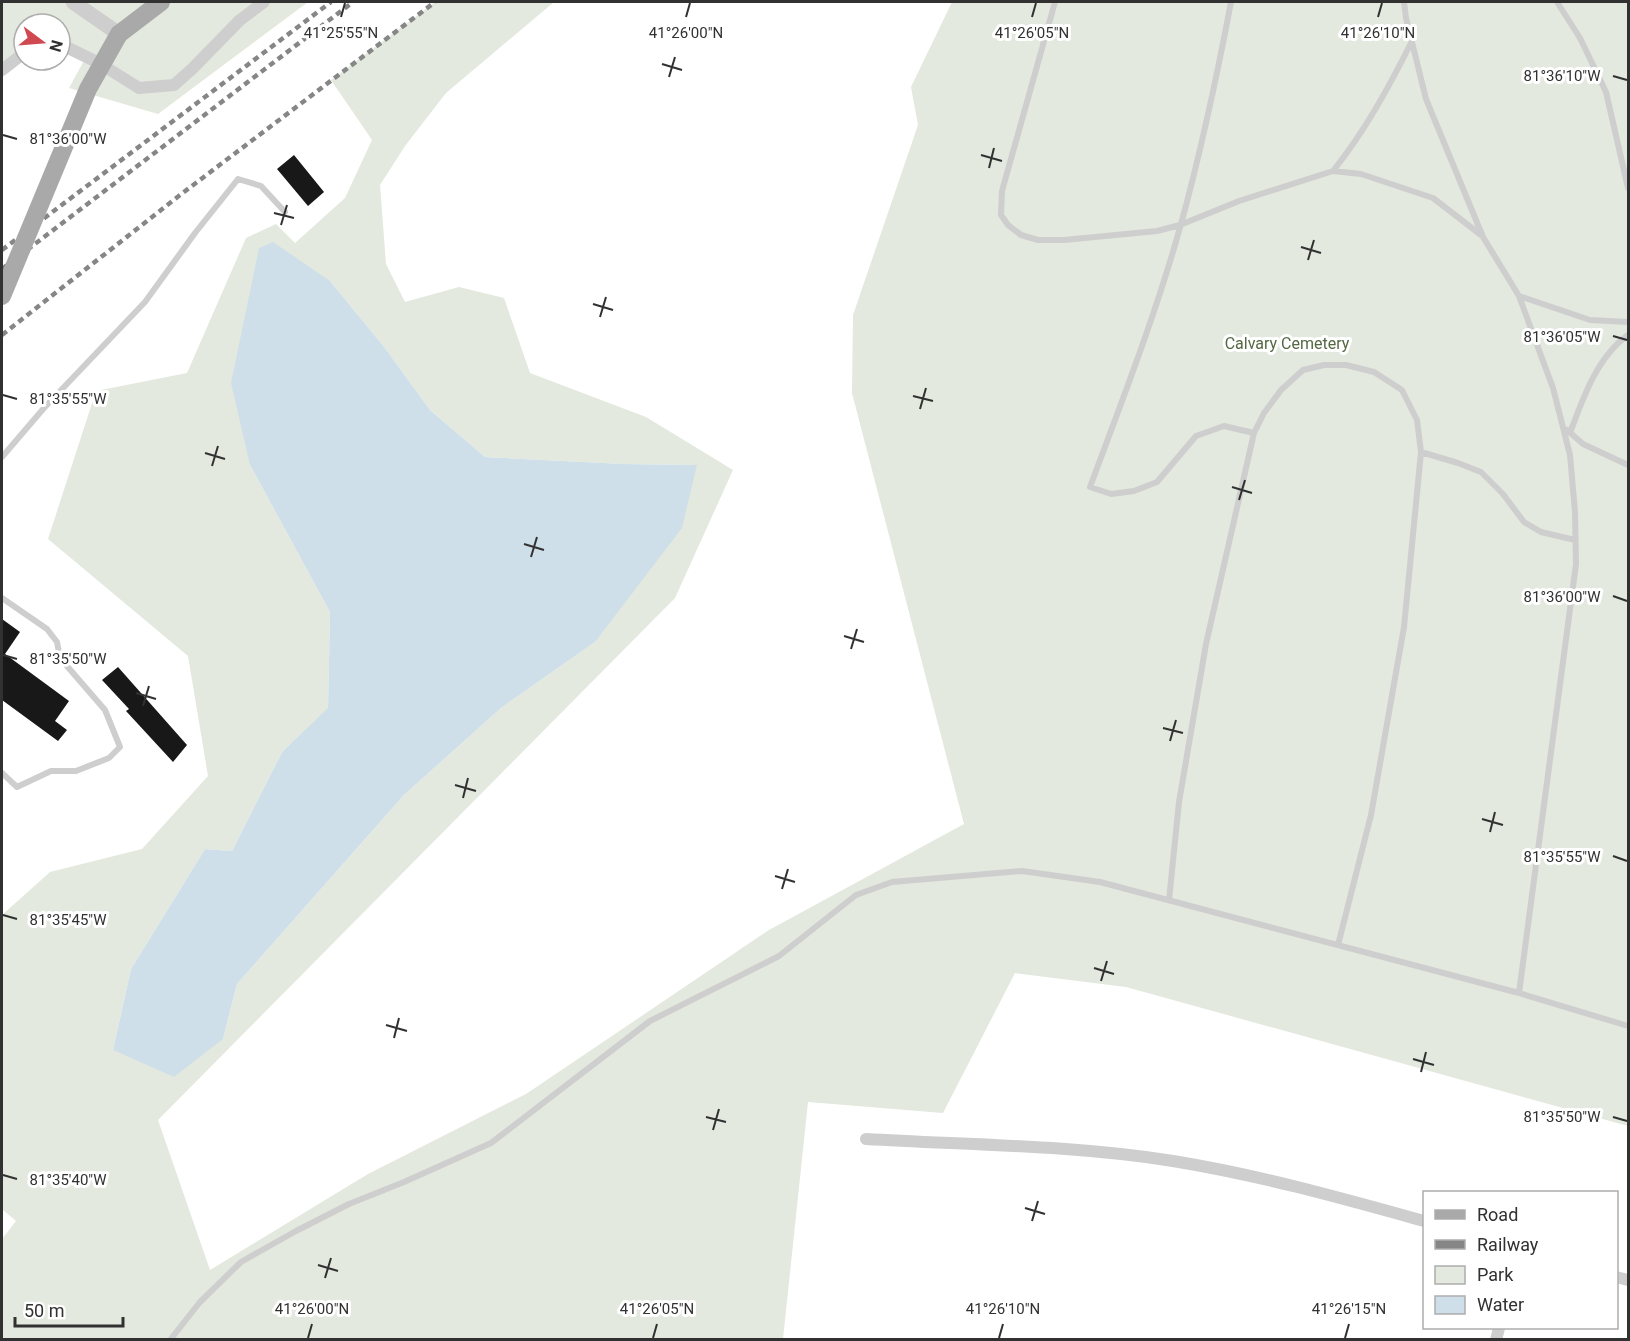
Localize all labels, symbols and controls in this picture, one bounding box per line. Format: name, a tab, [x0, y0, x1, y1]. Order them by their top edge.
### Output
north arrow	[12, 12, 72, 72]
text: 41°25'55"N	[304, 24, 378, 42]
text: 41°26'00"N	[649, 24, 723, 42]
text: 41°26'05"N	[995, 24, 1069, 42]
text: 41°26'10"N	[1341, 24, 1415, 42]
text: N	[45, 38, 67, 54]
text: 81°36'10"W	[1524, 67, 1600, 85]
text: 81°36'00"W	[30, 130, 106, 148]
text: 81°36'05"W	[1524, 328, 1600, 346]
park label: Calvary Cemetery	[1225, 334, 1350, 353]
text: 81°35'55"W	[30, 390, 106, 408]
text: 81°36'00"W	[1524, 588, 1600, 606]
text: 81°35'50"W	[30, 650, 106, 668]
text: 81°35'55"W	[1524, 848, 1600, 866]
text: 81°35'45"W	[30, 911, 106, 929]
text: 81°35'50"W	[1524, 1108, 1600, 1126]
text: 81°35'40"W	[30, 1171, 106, 1189]
legend	[1423, 1191, 1618, 1329]
text: Road	[1477, 1204, 1518, 1225]
text: Railway	[1477, 1234, 1539, 1255]
text: Park	[1477, 1264, 1514, 1285]
scale bar	[15, 1290, 123, 1328]
text: Water	[1477, 1294, 1524, 1315]
text: 50 m	[24, 1300, 64, 1321]
text: 41°26'00"N	[275, 1300, 349, 1318]
text: 41°26'05"N	[620, 1300, 694, 1318]
text: 41°26'10"N	[966, 1300, 1040, 1318]
text: 41°26'15"N	[1312, 1300, 1386, 1318]

